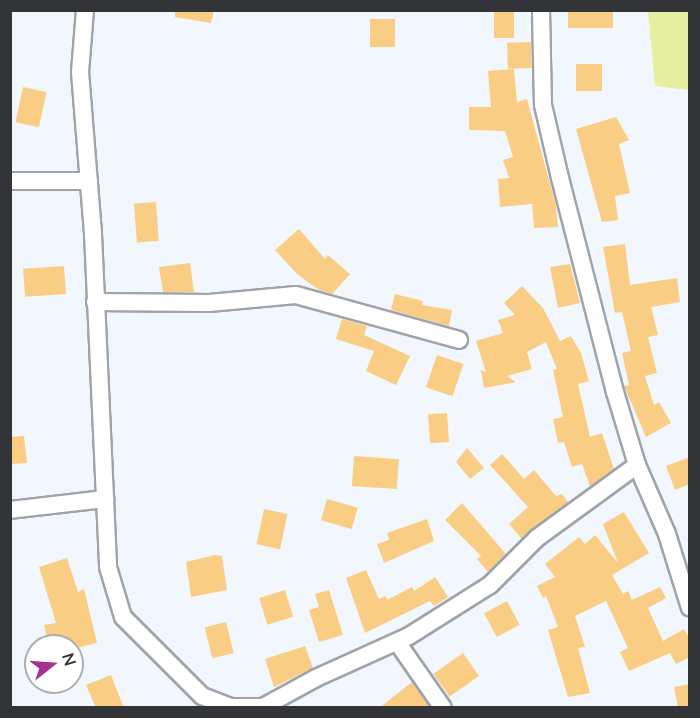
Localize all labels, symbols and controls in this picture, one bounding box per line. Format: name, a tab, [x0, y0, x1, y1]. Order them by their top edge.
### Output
north arrow	[24, 634, 84, 694]
text: N	[59, 650, 81, 668]

